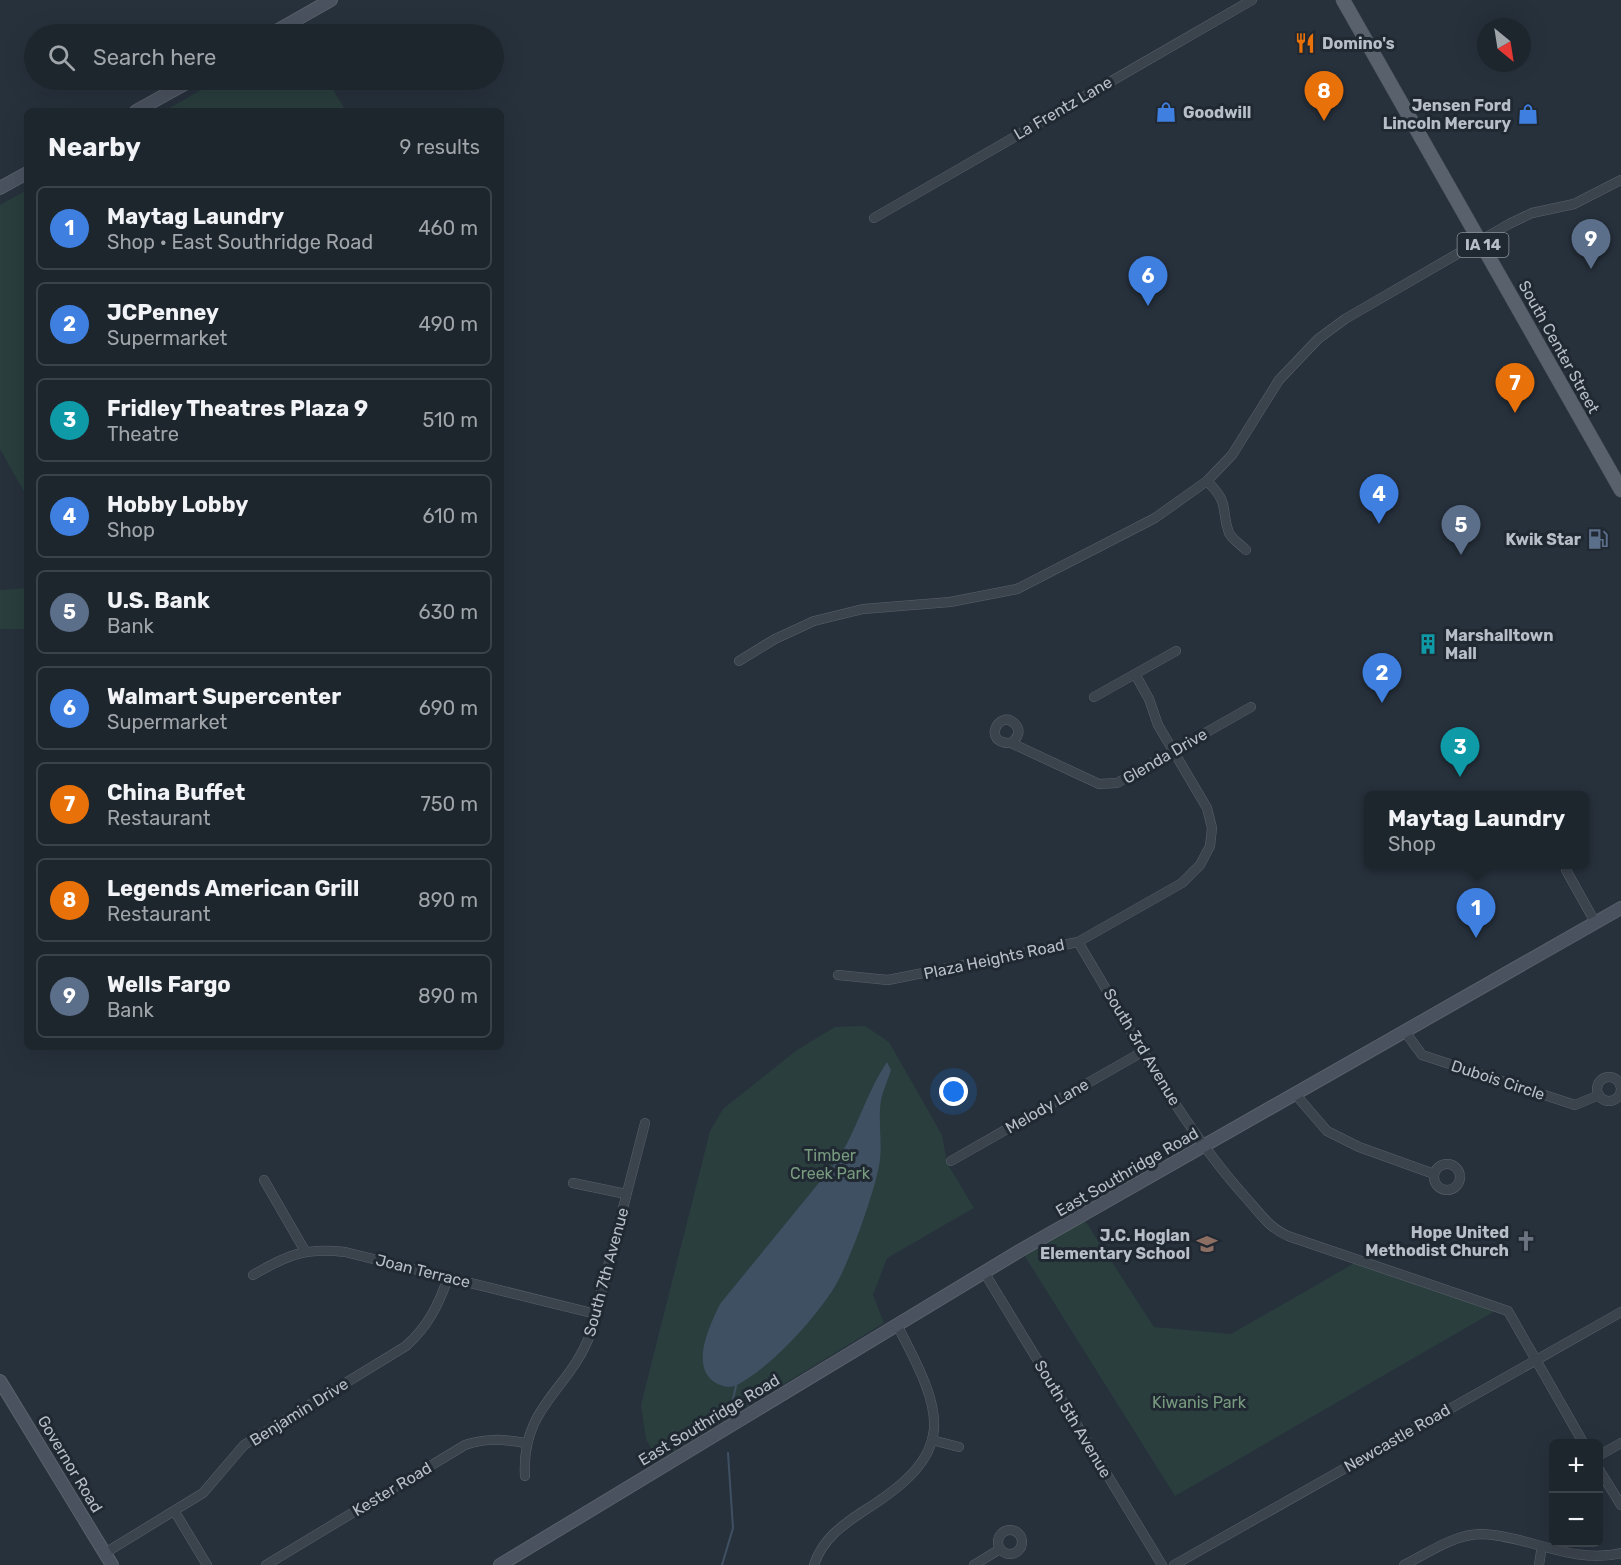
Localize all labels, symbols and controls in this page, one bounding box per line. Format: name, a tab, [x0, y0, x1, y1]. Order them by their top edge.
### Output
north arrow	[1477, 18, 1531, 72]
search box	[24, 24, 504, 90]
restaurant icon: Domino's	[1293, 31, 1317, 55]
place label: Domino's	[1322, 34, 1395, 53]
icon: search	[45, 41, 78, 74]
text: Search here	[93, 44, 216, 71]
street label: La Frentz Lane	[1011, 72, 1115, 144]
pin: 8	[1304, 72, 1344, 121]
place label: Jensen Ford Lincoln Mercury	[1383, 96, 1511, 133]
shop icon: Goodwill	[1154, 100, 1178, 124]
shop icon: Jensen Ford Lincoln Mercury	[1516, 102, 1540, 126]
place label: Goodwill	[1183, 103, 1251, 122]
text: Nearby	[48, 132, 141, 163]
text: 9 results	[400, 135, 480, 159]
text: Maytag Laundry	[107, 203, 284, 230]
text: 1	[65, 216, 74, 240]
text: 460 m	[418, 216, 478, 240]
pin: 9	[1572, 220, 1610, 269]
text: Shop · East Southridge Road	[107, 230, 373, 254]
road number: IA 14	[1458, 233, 1508, 257]
pin: 6	[1128, 256, 1168, 306]
street label: South Center Street	[1515, 277, 1603, 417]
text: JCPenney	[107, 299, 219, 326]
text: 2	[63, 312, 76, 336]
text: 490 m	[419, 312, 478, 336]
text: Supermarket	[107, 326, 227, 350]
pin: 7	[1496, 364, 1534, 413]
text: Fridley Theatres Plaza 9	[107, 395, 368, 422]
text: 3	[63, 408, 76, 432]
text: 510 m	[422, 408, 478, 432]
text: Theatre	[107, 422, 179, 446]
pin: 4	[1360, 474, 1398, 524]
text: Hobby Lobby	[107, 491, 248, 518]
text: 4	[63, 504, 76, 528]
text: 610 m	[422, 504, 478, 528]
pin: 5	[1442, 506, 1480, 555]
text: Shop	[107, 518, 155, 542]
fuel station icon: Kwik Star	[1586, 527, 1610, 551]
place label: Kwik Star	[1506, 530, 1582, 549]
text: U.S. Bank	[107, 587, 210, 614]
text: 5	[63, 600, 76, 624]
text: 630 m	[419, 600, 478, 624]
text: Bank	[107, 614, 154, 638]
place label: Marshalltown Mall	[1445, 626, 1554, 663]
building icon: Marshalltown Mall	[1416, 632, 1440, 656]
pin: 2	[1362, 654, 1402, 703]
text: Walmart Supercenter	[107, 683, 341, 710]
text: 6	[63, 696, 76, 720]
text: 690 m	[419, 696, 478, 720]
text: Supermarket	[107, 710, 227, 734]
street label: Glenda Drive	[1119, 724, 1211, 788]
pin: 3	[1440, 728, 1480, 777]
text: China Buffet	[107, 779, 245, 806]
popup	[1364, 791, 1589, 869]
text: 7	[64, 792, 75, 816]
text: 750 m	[420, 792, 478, 816]
text: Maytag Laundry	[1388, 805, 1565, 832]
text: Restaurant	[107, 806, 211, 830]
text: Shop	[1388, 832, 1436, 856]
text: Legends American Grill	[107, 875, 359, 902]
text: 8	[63, 888, 76, 912]
text: 890 m	[418, 888, 478, 912]
pin: 1	[1456, 888, 1496, 938]
text: Restaurant	[107, 902, 211, 926]
street label: Plaza Heights Road	[922, 935, 1066, 983]
text: Wells Fargo	[107, 971, 231, 998]
text: 9	[63, 984, 76, 1008]
text: 890 m	[418, 984, 478, 1008]
street label: South 3rd Avenue	[1100, 985, 1184, 1109]
text: Bank	[107, 998, 154, 1022]
street label: Dubois Circle	[1449, 1056, 1547, 1104]
street label: Melody Lane	[1002, 1074, 1092, 1138]
your location	[939, 1077, 968, 1106]
street label: East Southridge Road	[1052, 1123, 1202, 1221]
park label: Timber Creek Park	[790, 1146, 871, 1183]
street label: South 7th Avenue	[580, 1206, 632, 1338]
place label: Hope United Methodist Church	[1365, 1223, 1509, 1260]
place label: J.C. Hoglan Elementary School	[1040, 1226, 1190, 1263]
church icon: Hope United Methodist Church	[1514, 1229, 1538, 1253]
school or university icon: J.C. Hoglan Elementary School	[1195, 1232, 1219, 1256]
street label: Joan Terrace	[374, 1250, 472, 1292]
street label: South 5th Avenue	[1030, 1357, 1116, 1481]
street label: East Southridge Road	[635, 1370, 783, 1470]
street label: Benjamin Drive	[246, 1374, 352, 1450]
park label: Kiwanis Park	[1152, 1393, 1247, 1412]
street label: Newcastle Road	[1341, 1400, 1453, 1476]
street label: Governor Road	[34, 1412, 106, 1516]
map controls	[1549, 1439, 1603, 1547]
button: +	[1549, 1439, 1603, 1493]
street label: Kester Road	[349, 1458, 435, 1520]
button: −	[1549, 1493, 1603, 1547]

